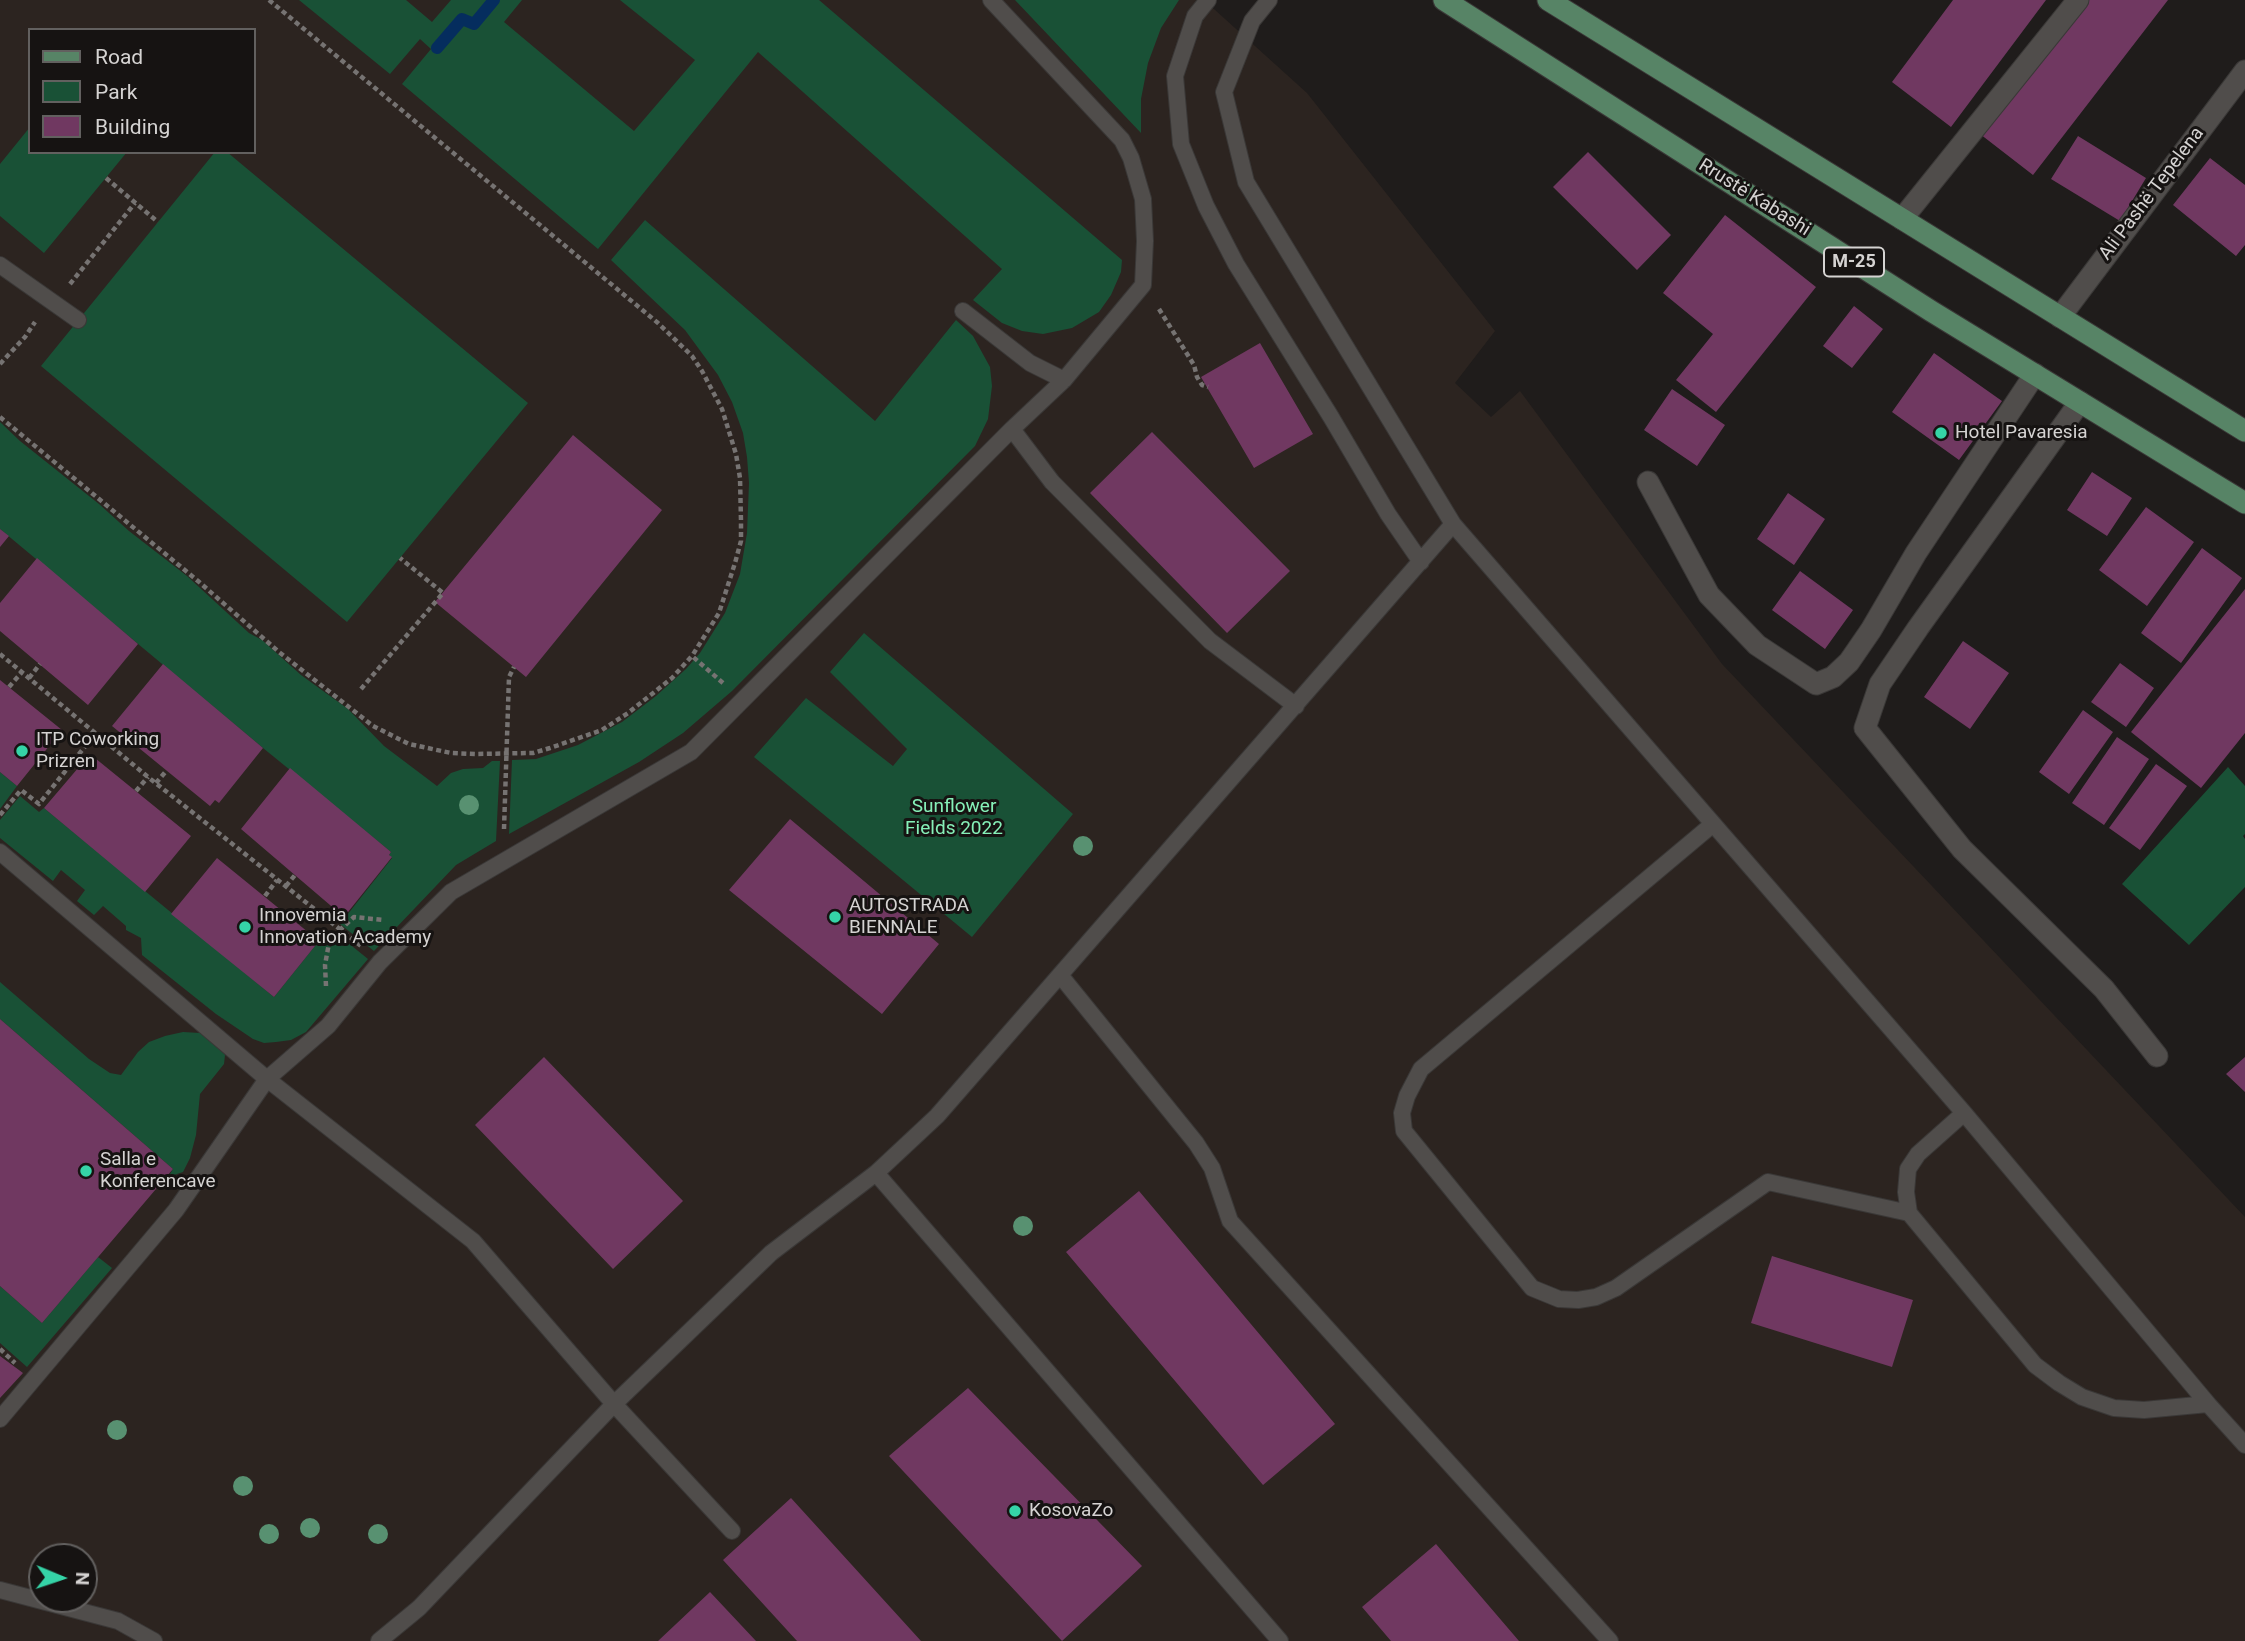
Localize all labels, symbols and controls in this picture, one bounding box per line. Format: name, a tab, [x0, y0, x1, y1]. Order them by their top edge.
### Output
legend	[28, 28, 256, 154]
text: Road	[95, 45, 143, 69]
text: Park	[95, 80, 137, 104]
text: Building	[95, 115, 170, 139]
street label: Ali Pashë Tepelena	[2095, 123, 2209, 265]
street label: Rrustë Kabashi	[1694, 155, 1814, 241]
road number: M-25	[1824, 248, 1884, 276]
place label: Hotel Pavaresia	[1955, 422, 2088, 444]
marker: Hotel Pavaresia	[1933, 425, 1949, 441]
place label: ITP Coworking Prizren	[36, 729, 159, 773]
marker: ITP Coworking Prizren	[14, 743, 30, 759]
park label: Sunflower Fields 2022	[905, 796, 1003, 840]
place label: AUTOSTRADA BIENNALE	[849, 895, 969, 939]
place label: Innovemia Innovation Academy	[259, 905, 431, 949]
marker: AUTOSTRADA BIENNALE	[827, 909, 843, 925]
marker: Innovemia Innovation Academy	[237, 919, 253, 935]
place label: Salla e Konferencave	[100, 1149, 216, 1193]
marker: Salla e Konferencave	[78, 1163, 94, 1179]
place label: KosovaZo	[1029, 1500, 1113, 1522]
marker: KosovaZo	[1007, 1503, 1023, 1519]
north arrow	[28, 1543, 98, 1613]
text: N	[71, 1572, 94, 1586]

